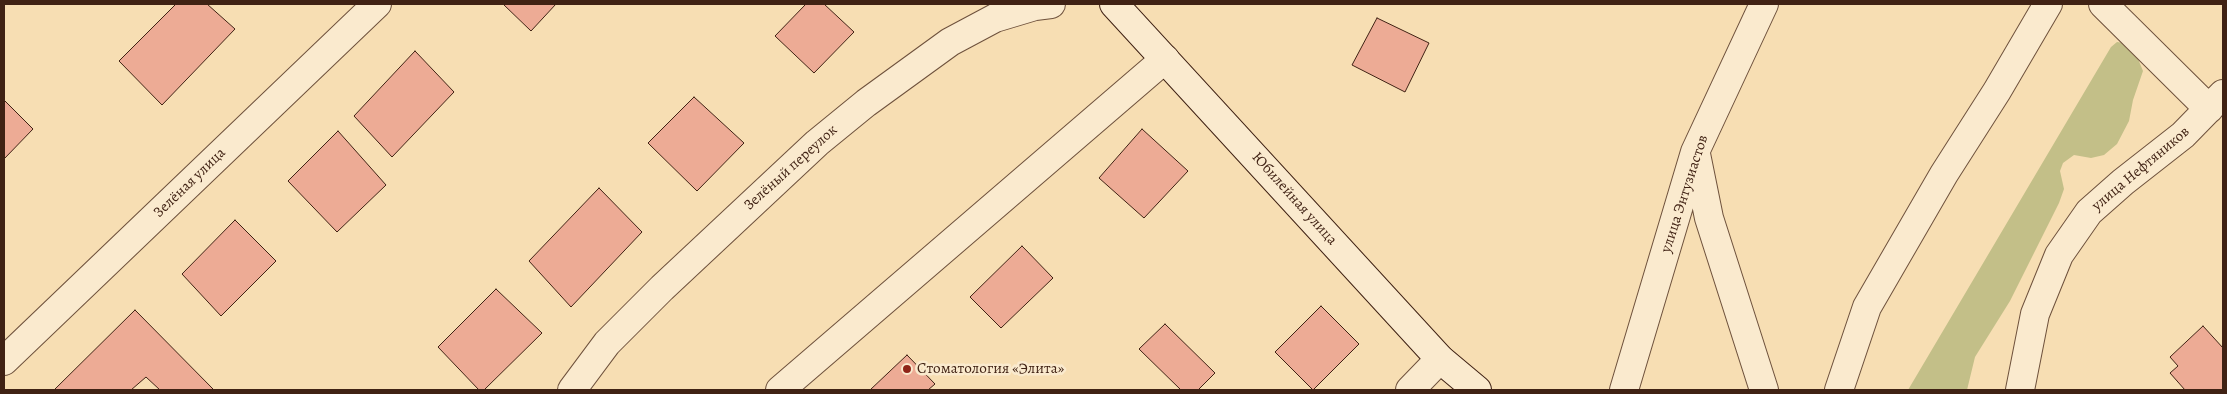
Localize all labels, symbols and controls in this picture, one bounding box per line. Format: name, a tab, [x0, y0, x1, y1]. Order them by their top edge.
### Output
street label: Зелёный переулок	[741, 121, 841, 215]
street label: улица Нефтяников	[2089, 123, 2193, 215]
street label: улица Энтузиастов	[1657, 133, 1713, 255]
street label: Зелёная улица	[150, 144, 230, 222]
street label: Юбилейная улица	[1248, 149, 1340, 249]
place label: Стоматология «Элита»	[917, 360, 1064, 378]
marker: Стоматология «Элита»	[901, 363, 913, 375]

